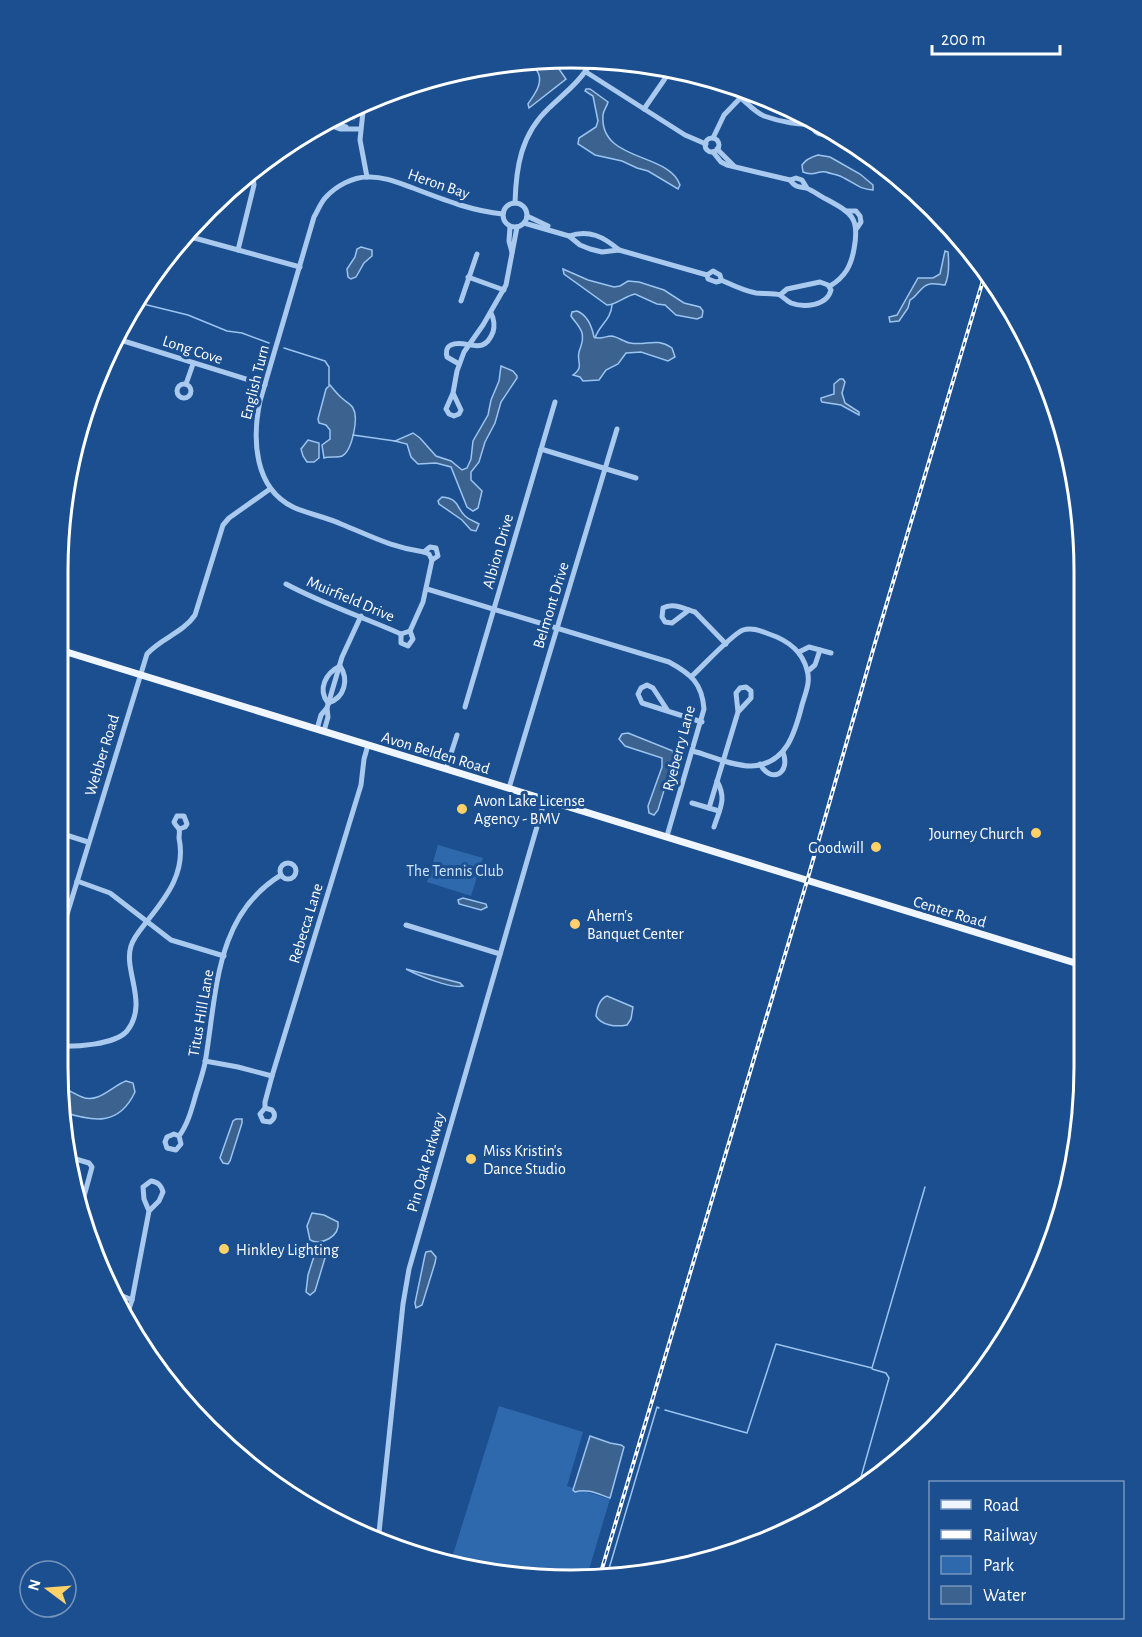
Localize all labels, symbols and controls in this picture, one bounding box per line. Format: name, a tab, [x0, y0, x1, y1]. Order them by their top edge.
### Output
scale bar	[932, 18, 1060, 56]
text: 200 m	[941, 31, 986, 49]
street label: Heron Bay	[405, 166, 472, 203]
street label: Long Cove	[161, 333, 225, 367]
street label: English Turn	[238, 343, 272, 421]
street label: Albion Drive	[480, 512, 516, 591]
street label: Belmont Drive	[530, 560, 572, 650]
street label: Muirfield Drive	[304, 573, 397, 625]
street label: Ryeberry Lane	[660, 704, 699, 793]
street label: Webber Road	[82, 713, 122, 798]
street label: Avon Belden Road	[380, 729, 492, 777]
place label: Avon Lake License Agency - BMV	[474, 793, 585, 828]
marker: Avon Lake License Agency - BMV	[455, 802, 469, 816]
place label: Journey Church	[929, 826, 1024, 843]
marker: Journey Church	[1029, 826, 1043, 840]
place label: Goodwill	[808, 840, 864, 856]
marker: Goodwill	[869, 840, 883, 854]
park label: The Tennis Club	[406, 863, 504, 879]
street label: Rebecca Lane	[286, 881, 326, 965]
street label: Center Road	[911, 893, 988, 931]
place label: Ahern's Banquet Center	[587, 908, 684, 942]
marker: Ahern's Banquet Center	[568, 917, 582, 931]
street label: Titus Hill Lane	[185, 968, 217, 1058]
street label: Pin Oak Parkway	[404, 1111, 449, 1214]
place label: Miss Kristin's Dance Studio	[483, 1143, 566, 1177]
marker: Miss Kristin's Dance Studio	[464, 1152, 478, 1166]
marker: Hinkley Lighting	[217, 1242, 231, 1256]
place label: Hinkley Lighting	[236, 1242, 339, 1259]
legend	[929, 1481, 1124, 1619]
text: Road	[983, 1497, 1019, 1515]
text: Railway	[983, 1527, 1038, 1545]
text: Park	[983, 1557, 1015, 1575]
north arrow	[18, 1559, 78, 1619]
text: N	[25, 1578, 44, 1593]
text: Water	[983, 1587, 1026, 1605]

